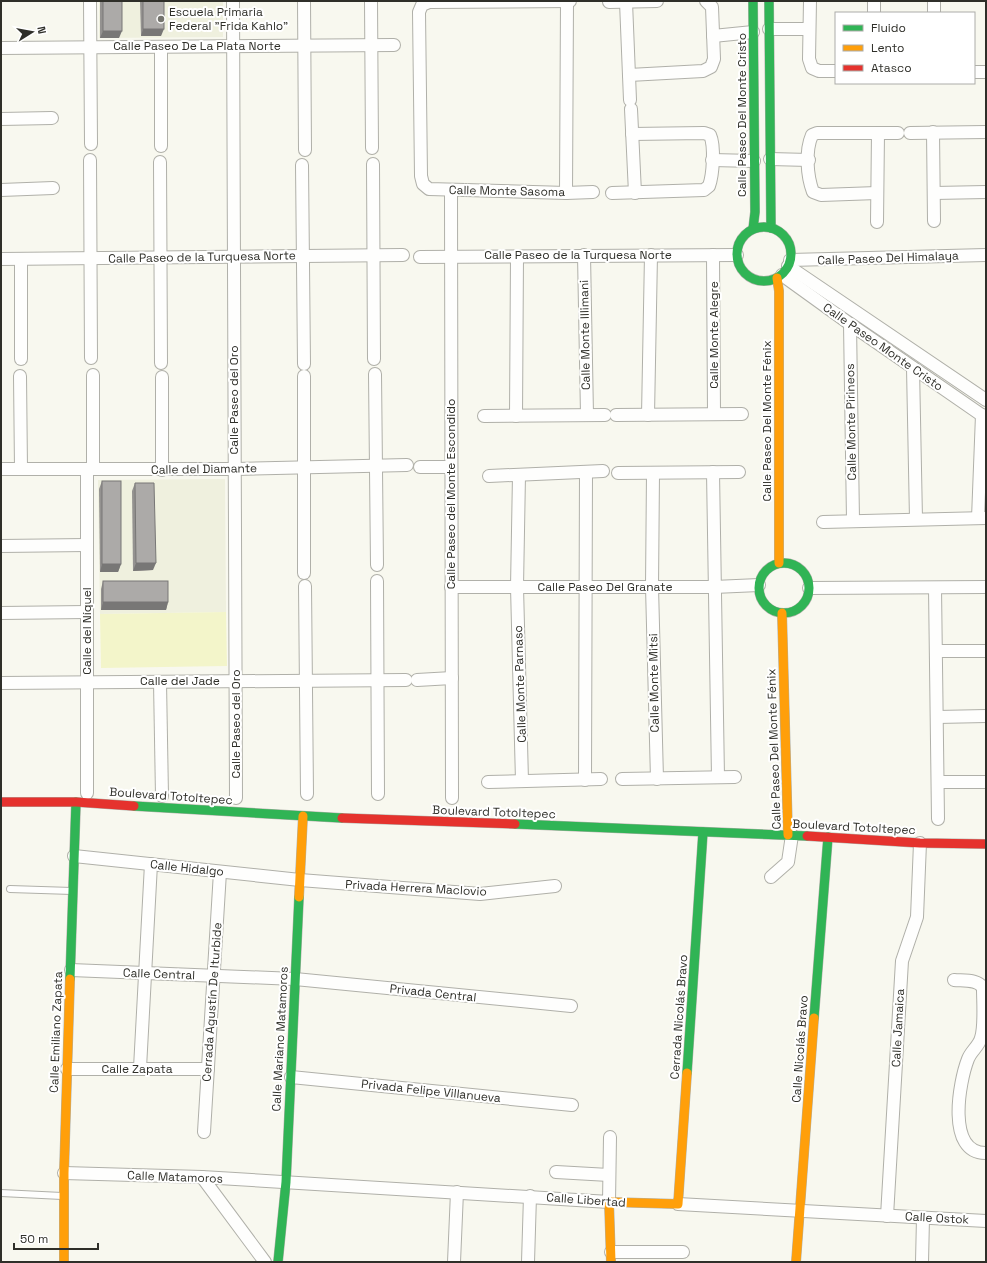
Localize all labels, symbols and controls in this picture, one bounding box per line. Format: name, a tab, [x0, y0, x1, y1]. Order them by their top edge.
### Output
place label: Escuela Primaria Federal "Frida Kahlo"	[169, 4, 288, 34]
north arrow	[12, 12, 52, 52]
legend	[835, 12, 975, 84]
marker: Escuela Primaria Federal "Frida Kahlo"	[156, 14, 166, 24]
text: Fluido	[871, 20, 906, 36]
text: N	[34, 25, 49, 35]
street label: Calle Paseo Del Monte Cristo	[734, 33, 750, 197]
street label: Calle Paseo De La Plata Norte	[113, 38, 281, 54]
text: Lento	[871, 40, 905, 56]
text: Atasco	[871, 60, 912, 76]
street label: Calle Monte Sasoma	[449, 182, 565, 200]
street label: Calle Paseo de la Turquesa Norte	[108, 247, 296, 267]
street label: Calle Paseo de la Turquesa Norte	[484, 247, 672, 263]
street label: Calle Paseo Del Himalaya	[817, 248, 959, 268]
street label: Calle Monte Illimani	[576, 280, 594, 390]
street label: Calle Monte Alegre	[706, 281, 722, 389]
street label: Calle Paseo Monte Cristo	[820, 299, 946, 395]
street label: Calle Paseo Del Monte Fénix	[759, 340, 775, 502]
street label: Calle Paseo del Oro	[226, 345, 242, 455]
street label: Calle Monte Pirineos	[842, 363, 860, 481]
street label: Calle Paseo del Monte Escondido	[443, 399, 459, 589]
street label: Calle del Diamante	[151, 460, 257, 478]
street label: Calle Paseo Del Granate	[537, 579, 673, 595]
street label: Calle del Níquel	[79, 587, 95, 675]
street label: Calle Monte Parnaso	[510, 625, 530, 743]
street label: Calle Monte Mitsi	[645, 633, 663, 733]
street label: Calle Paseo Del Monte Fénix	[763, 668, 785, 830]
street label: Calle Paseo del Oro	[228, 669, 244, 779]
street label: Calle del Jade	[140, 673, 220, 689]
street label: Boulevard Totoltepec	[109, 784, 233, 808]
street label: Boulevard Totoltepec	[432, 802, 556, 822]
street label: Boulevard Totoltepec	[792, 816, 916, 838]
street label: Calle Hidalgo	[149, 856, 225, 880]
street label: Privada Herrera Maclovio	[345, 876, 487, 900]
street label: Cerrada Agustín De Iturbide	[198, 922, 226, 1082]
street label: Cerrada Nicolás Bravo	[667, 954, 691, 1080]
street label: Calle Central	[123, 965, 195, 983]
street label: Calle Mariano Matamoros	[268, 966, 292, 1112]
street label: Calle Emiliano Zapata	[46, 971, 66, 1093]
street label: Privada Central	[389, 980, 477, 1006]
street label: Calle Jamaica	[888, 988, 908, 1068]
street label: Calle Nicolás Bravo	[788, 995, 812, 1103]
street label: Calle Zapata	[101, 1061, 173, 1077]
street label: Privada Felipe Villanueva	[360, 1076, 502, 1106]
street label: Calle Matamoros	[127, 1167, 223, 1187]
street label: Calle Libertad	[546, 1189, 626, 1211]
street label: Calle Ostok	[905, 1208, 970, 1228]
scale bar	[14, 1225, 98, 1251]
text: 50 m	[20, 1231, 48, 1247]

